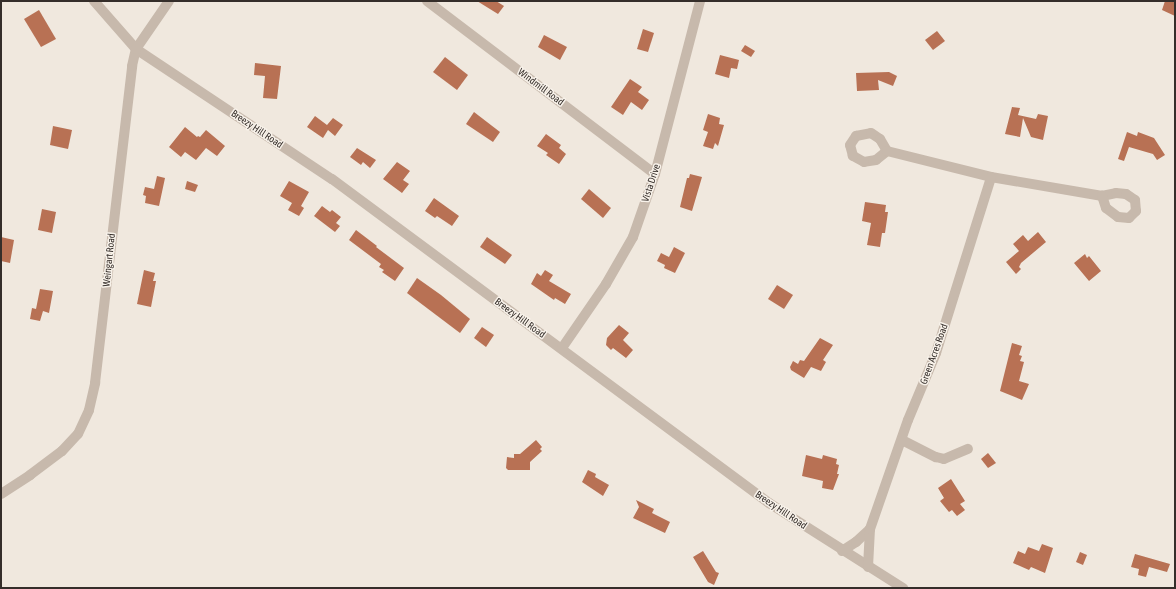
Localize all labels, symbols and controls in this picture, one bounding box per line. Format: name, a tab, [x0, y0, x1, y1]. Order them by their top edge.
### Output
street label: Windmill Road	[516, 66, 566, 108]
street label: Breezy Hill Road	[229, 107, 285, 151]
street label: Vista Drive	[639, 163, 663, 203]
street label: Weingart Road	[100, 233, 118, 287]
street label: Breezy Hill Road	[492, 296, 548, 340]
street label: Green Acres Road	[917, 322, 951, 386]
street label: Breezy Hill Road	[753, 488, 809, 532]

